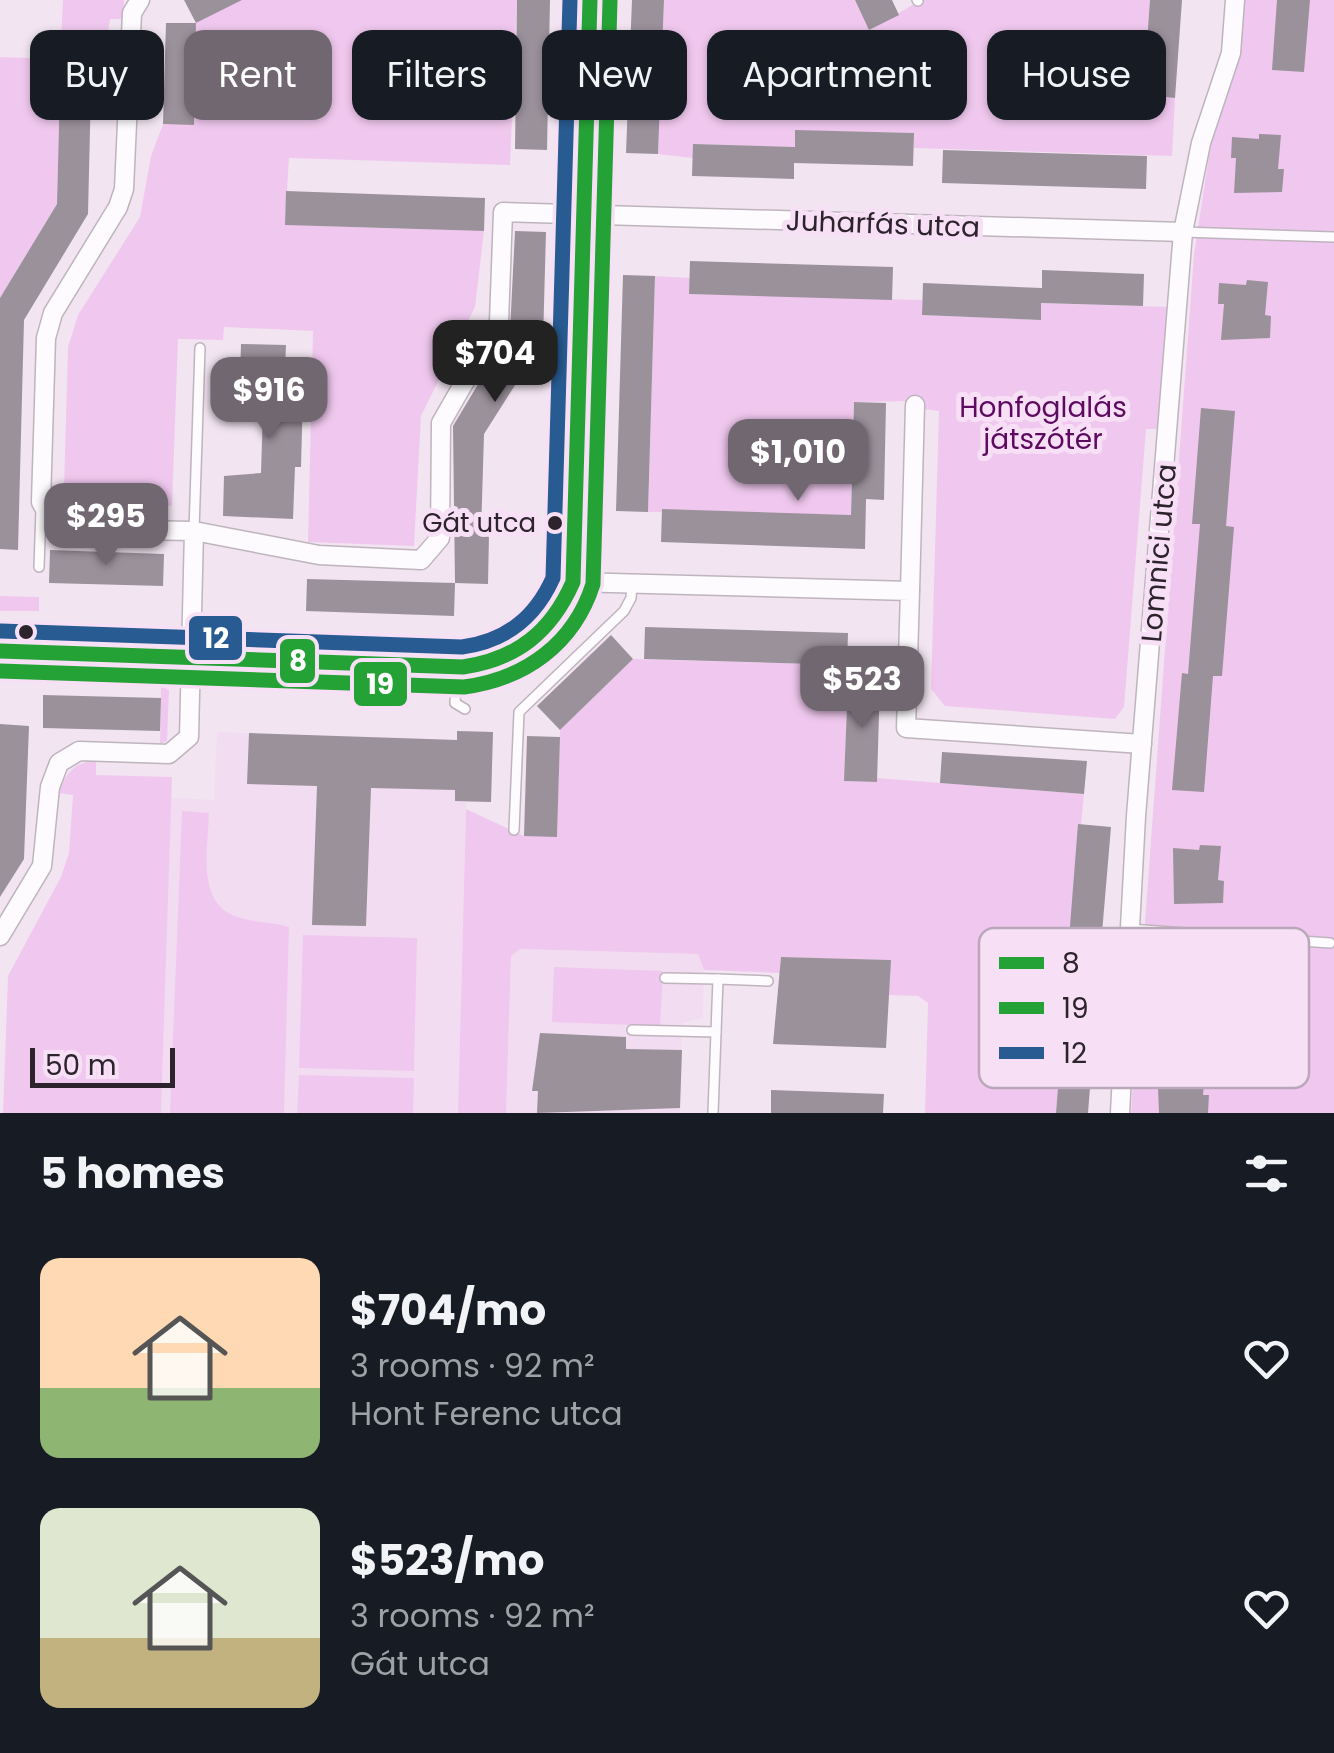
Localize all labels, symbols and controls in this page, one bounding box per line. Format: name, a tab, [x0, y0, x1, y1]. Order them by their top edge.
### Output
chip: Buy	[30, 30, 164, 120]
chip: Rent	[184, 30, 332, 120]
chip: Filters	[352, 30, 522, 120]
chip: New	[542, 30, 687, 120]
chip: Apartment	[707, 30, 967, 120]
chip: House	[987, 30, 1166, 120]
street label: Juharfás utca	[785, 201, 981, 247]
pin: $704	[436, 320, 554, 405]
text: $704	[455, 330, 535, 375]
pin: $916	[210, 357, 328, 442]
text: $916	[232, 367, 306, 412]
park label: Honfoglalás játszótér	[959, 388, 1127, 459]
pin: $1,010	[717, 419, 879, 504]
text: $1,010	[750, 429, 846, 474]
street label: Lomnici utca	[1132, 462, 1186, 644]
pin: $295	[47, 483, 165, 568]
text: $295	[66, 493, 146, 538]
place label: Gát utca	[422, 505, 536, 541]
marker: Gát utca	[545, 513, 565, 533]
line badge: 12	[187, 614, 244, 662]
text: 12	[203, 619, 229, 658]
unlabelled marker	[16, 622, 36, 642]
line badge: 8	[278, 637, 317, 685]
text: 8	[289, 642, 307, 681]
pin: $523	[803, 646, 921, 731]
text: $523	[822, 656, 902, 701]
line badge: 19	[352, 660, 409, 708]
text: 19	[366, 665, 394, 704]
legend	[979, 928, 1309, 1088]
text: 8	[1062, 944, 1080, 983]
text: 19	[1062, 989, 1089, 1028]
text: 12	[1062, 1034, 1087, 1073]
scale bar	[30, 1043, 175, 1088]
text: 50 m	[45, 1046, 116, 1085]
text: 5 homes	[40, 1144, 225, 1203]
icon: filters	[1239, 1146, 1294, 1201]
text: $704/mo	[350, 1281, 546, 1340]
icon: home	[120, 1298, 240, 1418]
icon: heart	[1239, 1331, 1294, 1386]
text: 3 rooms · 92 m²	[350, 1343, 594, 1388]
text: Hont Ferenc utca	[350, 1391, 623, 1436]
text: $523/mo	[350, 1531, 545, 1590]
icon: home	[120, 1548, 240, 1668]
icon: heart	[1239, 1581, 1294, 1636]
text: 3 rooms · 92 m²	[350, 1593, 594, 1638]
text: Gát utca	[350, 1641, 490, 1686]

